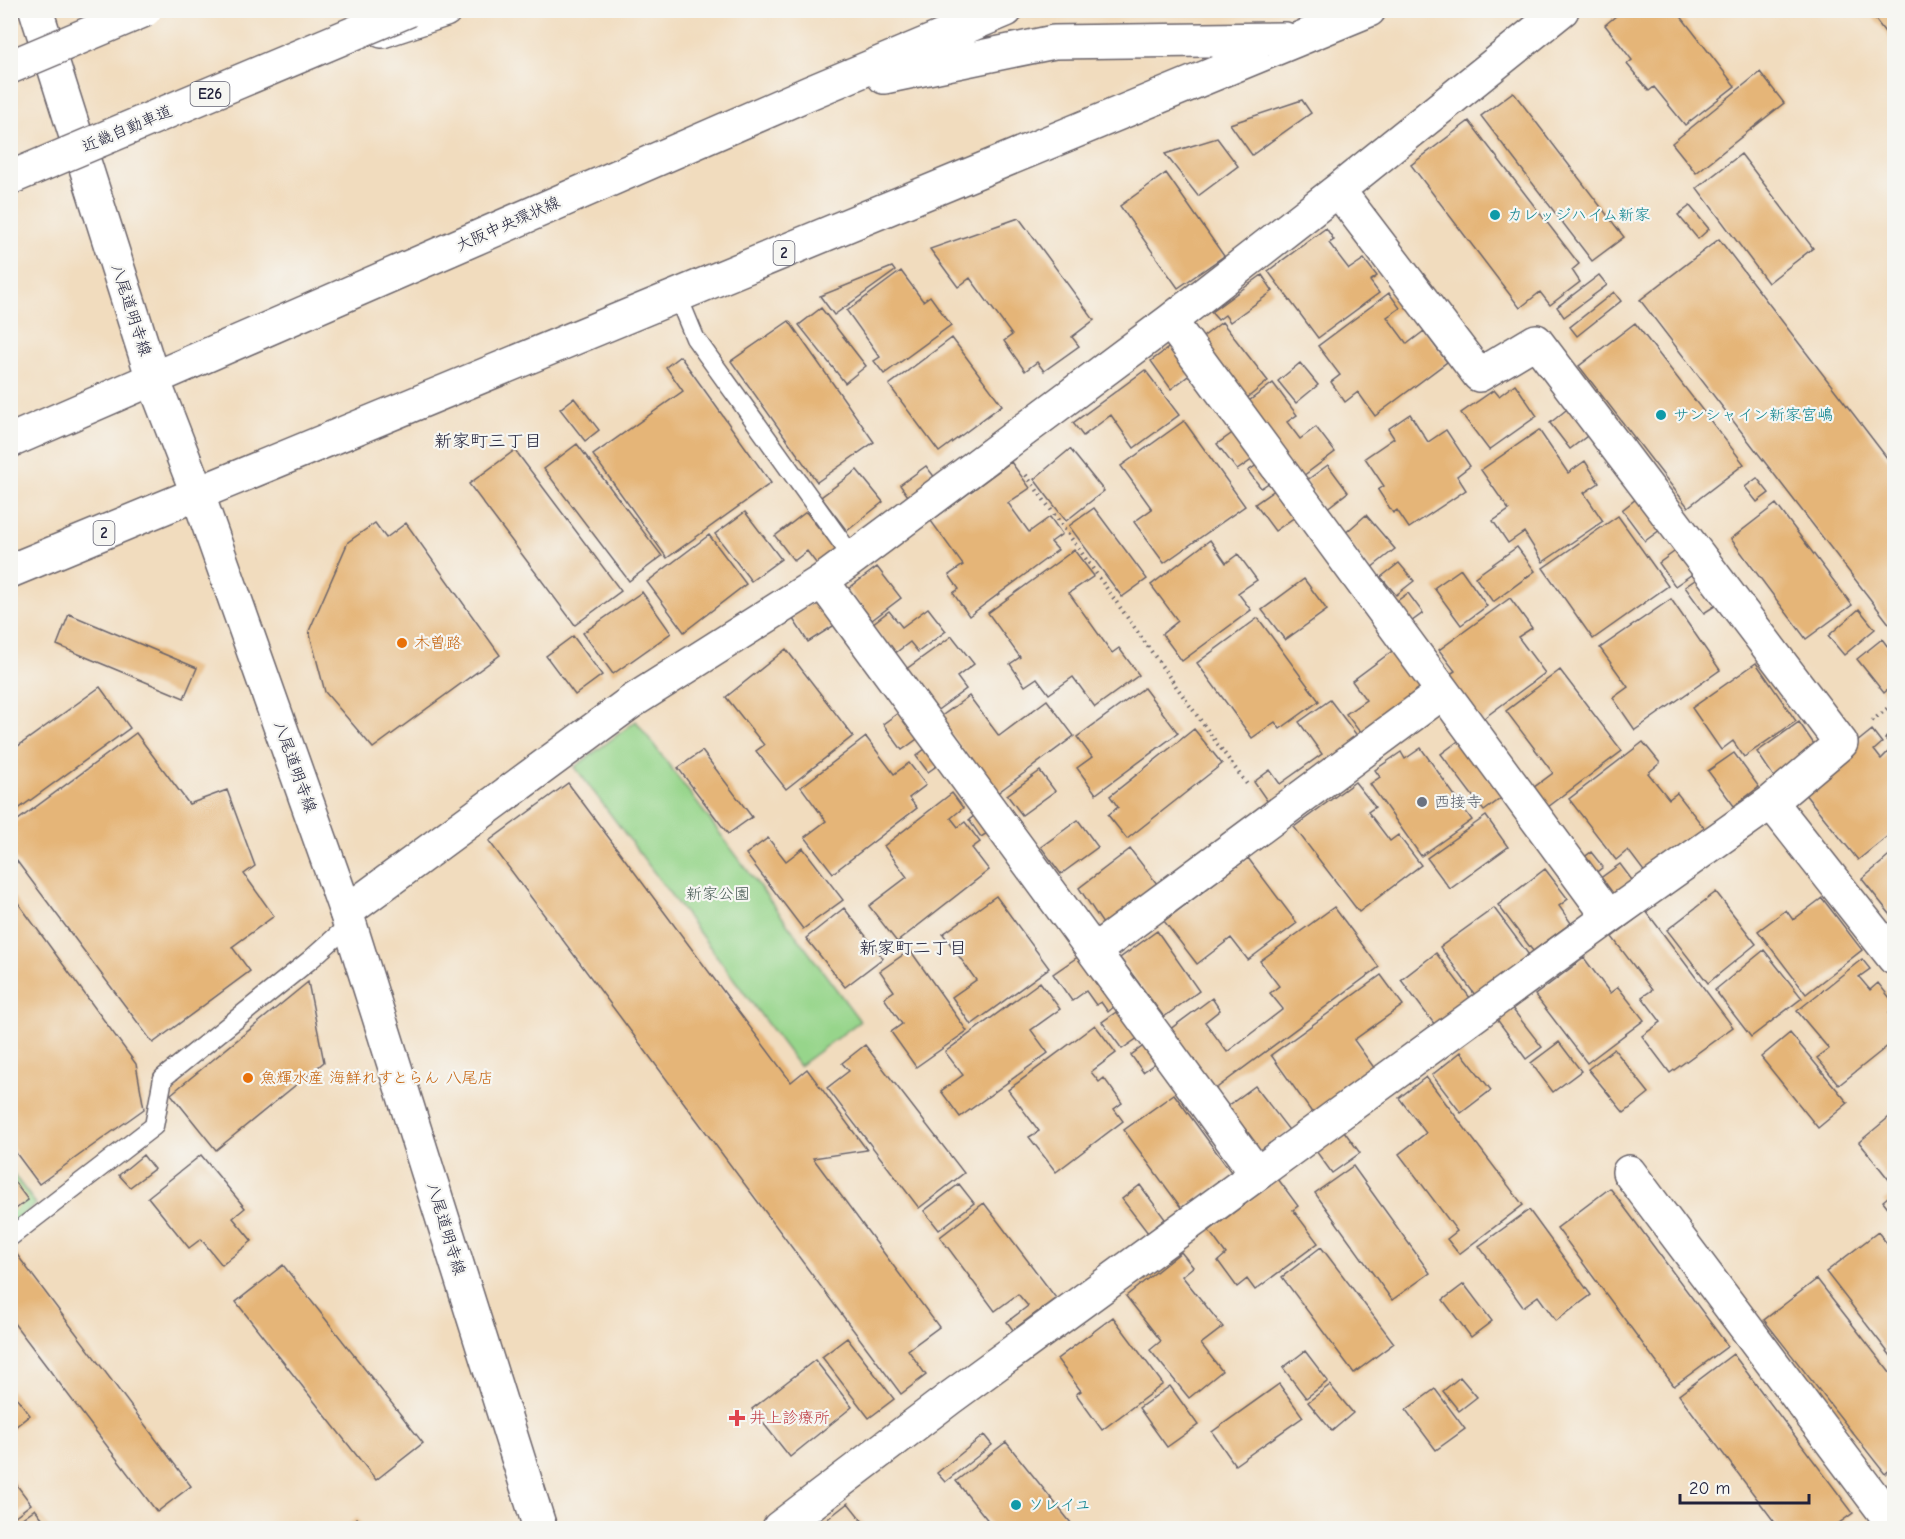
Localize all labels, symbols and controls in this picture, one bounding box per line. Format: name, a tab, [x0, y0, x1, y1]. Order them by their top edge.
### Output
road number: E26	[190, 82, 230, 106]
street label: 近畿自動車道	[79, 102, 175, 156]
street label: 大阪中央環状線	[453, 193, 563, 255]
place label: カレッジハイム新家	[1507, 206, 1650, 224]
marker: カレッジハイム新家	[1488, 208, 1502, 222]
road number: 2	[774, 241, 794, 265]
street label: 八尾道明寺線	[108, 262, 154, 358]
place label: サンシャイン新家宮嶋	[1673, 406, 1833, 424]
marker: サンシャイン新家宮嶋	[1654, 408, 1668, 422]
district label: 新家町三丁目	[434, 431, 542, 452]
road number: 2	[94, 521, 114, 545]
place label: 木曽路	[414, 634, 462, 652]
marker: 木曽路	[395, 636, 409, 650]
street label: 八尾道明寺線	[270, 719, 320, 815]
place label: 西接寺	[1434, 793, 1482, 811]
marker: 西接寺	[1415, 795, 1429, 809]
park label: 新家公園	[686, 885, 750, 903]
district label: 新家町二丁目	[859, 938, 967, 959]
place label: 魚輝水産 海鮮れすとらん 八尾店	[260, 1069, 493, 1087]
marker: 魚輝水産 海鮮れすとらん 八尾店	[241, 1071, 255, 1085]
street label: 八尾道明寺線	[423, 1180, 469, 1278]
marker: 井上診療所	[728, 1409, 746, 1427]
place label: 井上診療所	[750, 1409, 830, 1427]
scale bar	[1680, 1467, 1809, 1505]
text: 20 m	[1689, 1478, 1730, 1499]
place label: ソレイユ	[1028, 1496, 1091, 1514]
marker: ソレイユ	[1009, 1498, 1023, 1512]

